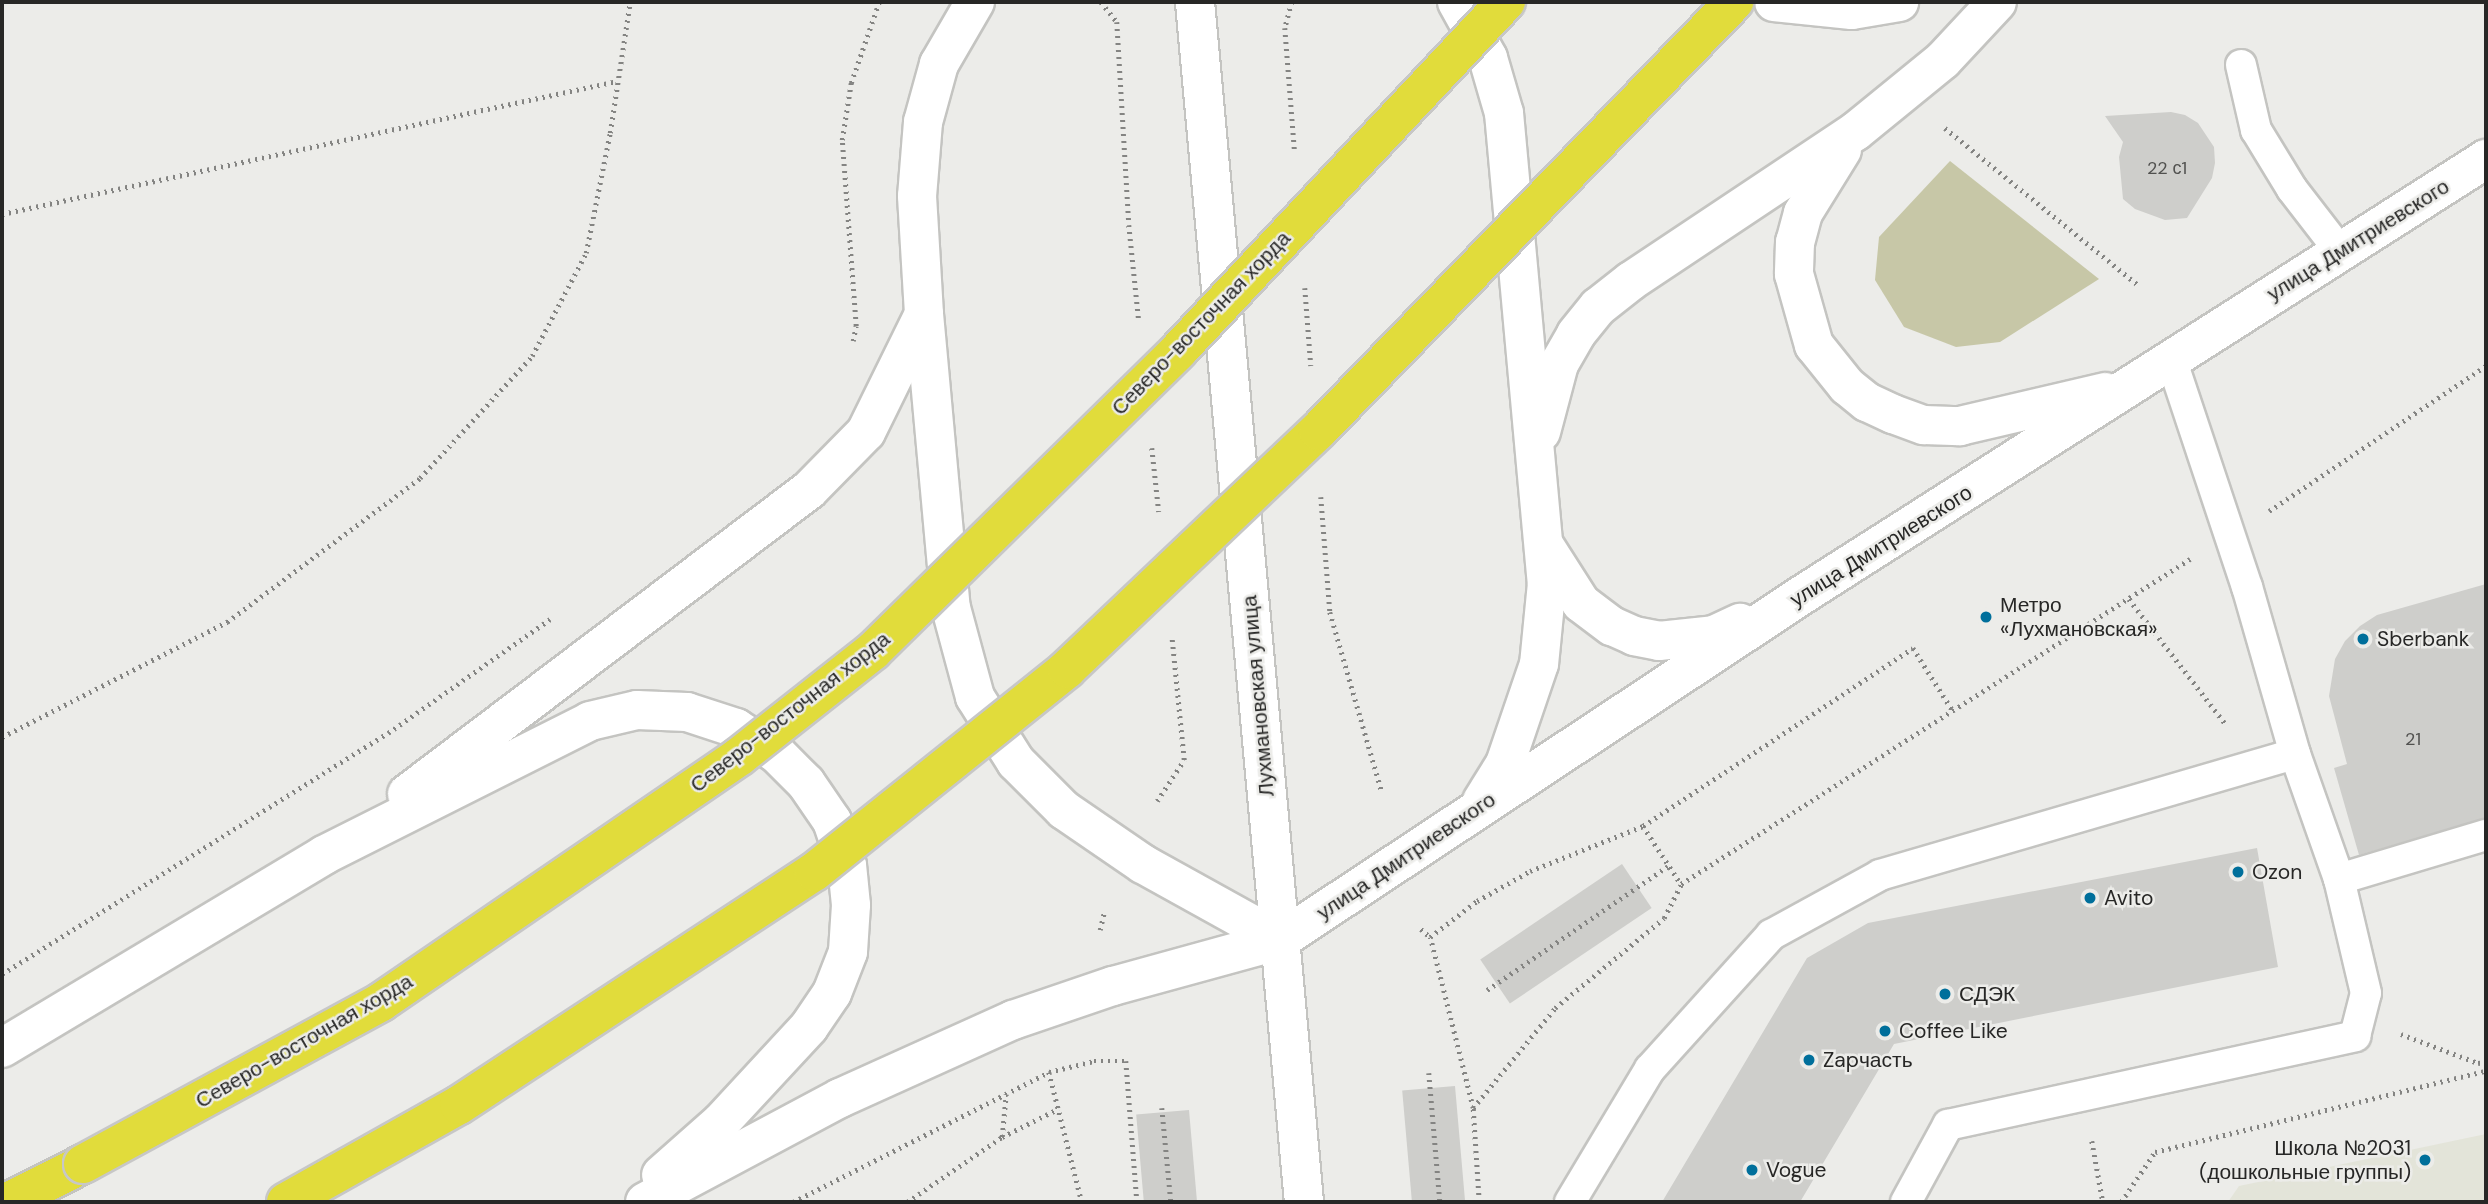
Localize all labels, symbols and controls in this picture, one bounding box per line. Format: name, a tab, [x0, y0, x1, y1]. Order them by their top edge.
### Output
house number: 22 с1	[2147, 157, 2187, 179]
street label: улица Дмитриевского	[2262, 174, 2454, 306]
street label: Северо-восточная хорда	[1106, 226, 1296, 420]
street label: улица Дмитриевского	[1785, 480, 1977, 612]
place label: Метро «Лухмановская»	[2000, 592, 2158, 642]
street label: Лухмановская улица	[1237, 594, 1279, 798]
marker: Метро «Лухмановская»	[1978, 609, 1994, 625]
street label: Северо-восточная хорда	[685, 626, 895, 798]
place label: Sberbank	[2377, 626, 2469, 652]
marker: Sberbank	[2355, 631, 2371, 647]
house number: 21	[2405, 728, 2421, 750]
street label: улица Дмитриевского	[1312, 787, 1500, 925]
place label: Ozon	[2252, 859, 2302, 885]
marker: Ozon	[2230, 864, 2246, 880]
place label: Avito	[2104, 885, 2153, 911]
marker: Avito	[2082, 890, 2098, 906]
street label: Северо-восточная хорда	[191, 969, 417, 1113]
place label: СДЭК	[1959, 981, 2015, 1007]
marker: СДЭК	[1937, 986, 1953, 1002]
place label: Coffee Like	[1899, 1018, 2008, 1044]
marker: Coffee Like	[1877, 1023, 1893, 1039]
place label: Zapчасть	[1823, 1047, 1913, 1073]
marker: Zapчасть	[1801, 1052, 1817, 1068]
place label: Школа №2031 (дошкольные группы)	[2199, 1135, 2411, 1185]
marker: Школа №2031 (дошкольные группы)	[2417, 1152, 2433, 1168]
place label: Vogue	[1766, 1157, 1826, 1183]
marker: Vogue	[1744, 1162, 1760, 1178]

